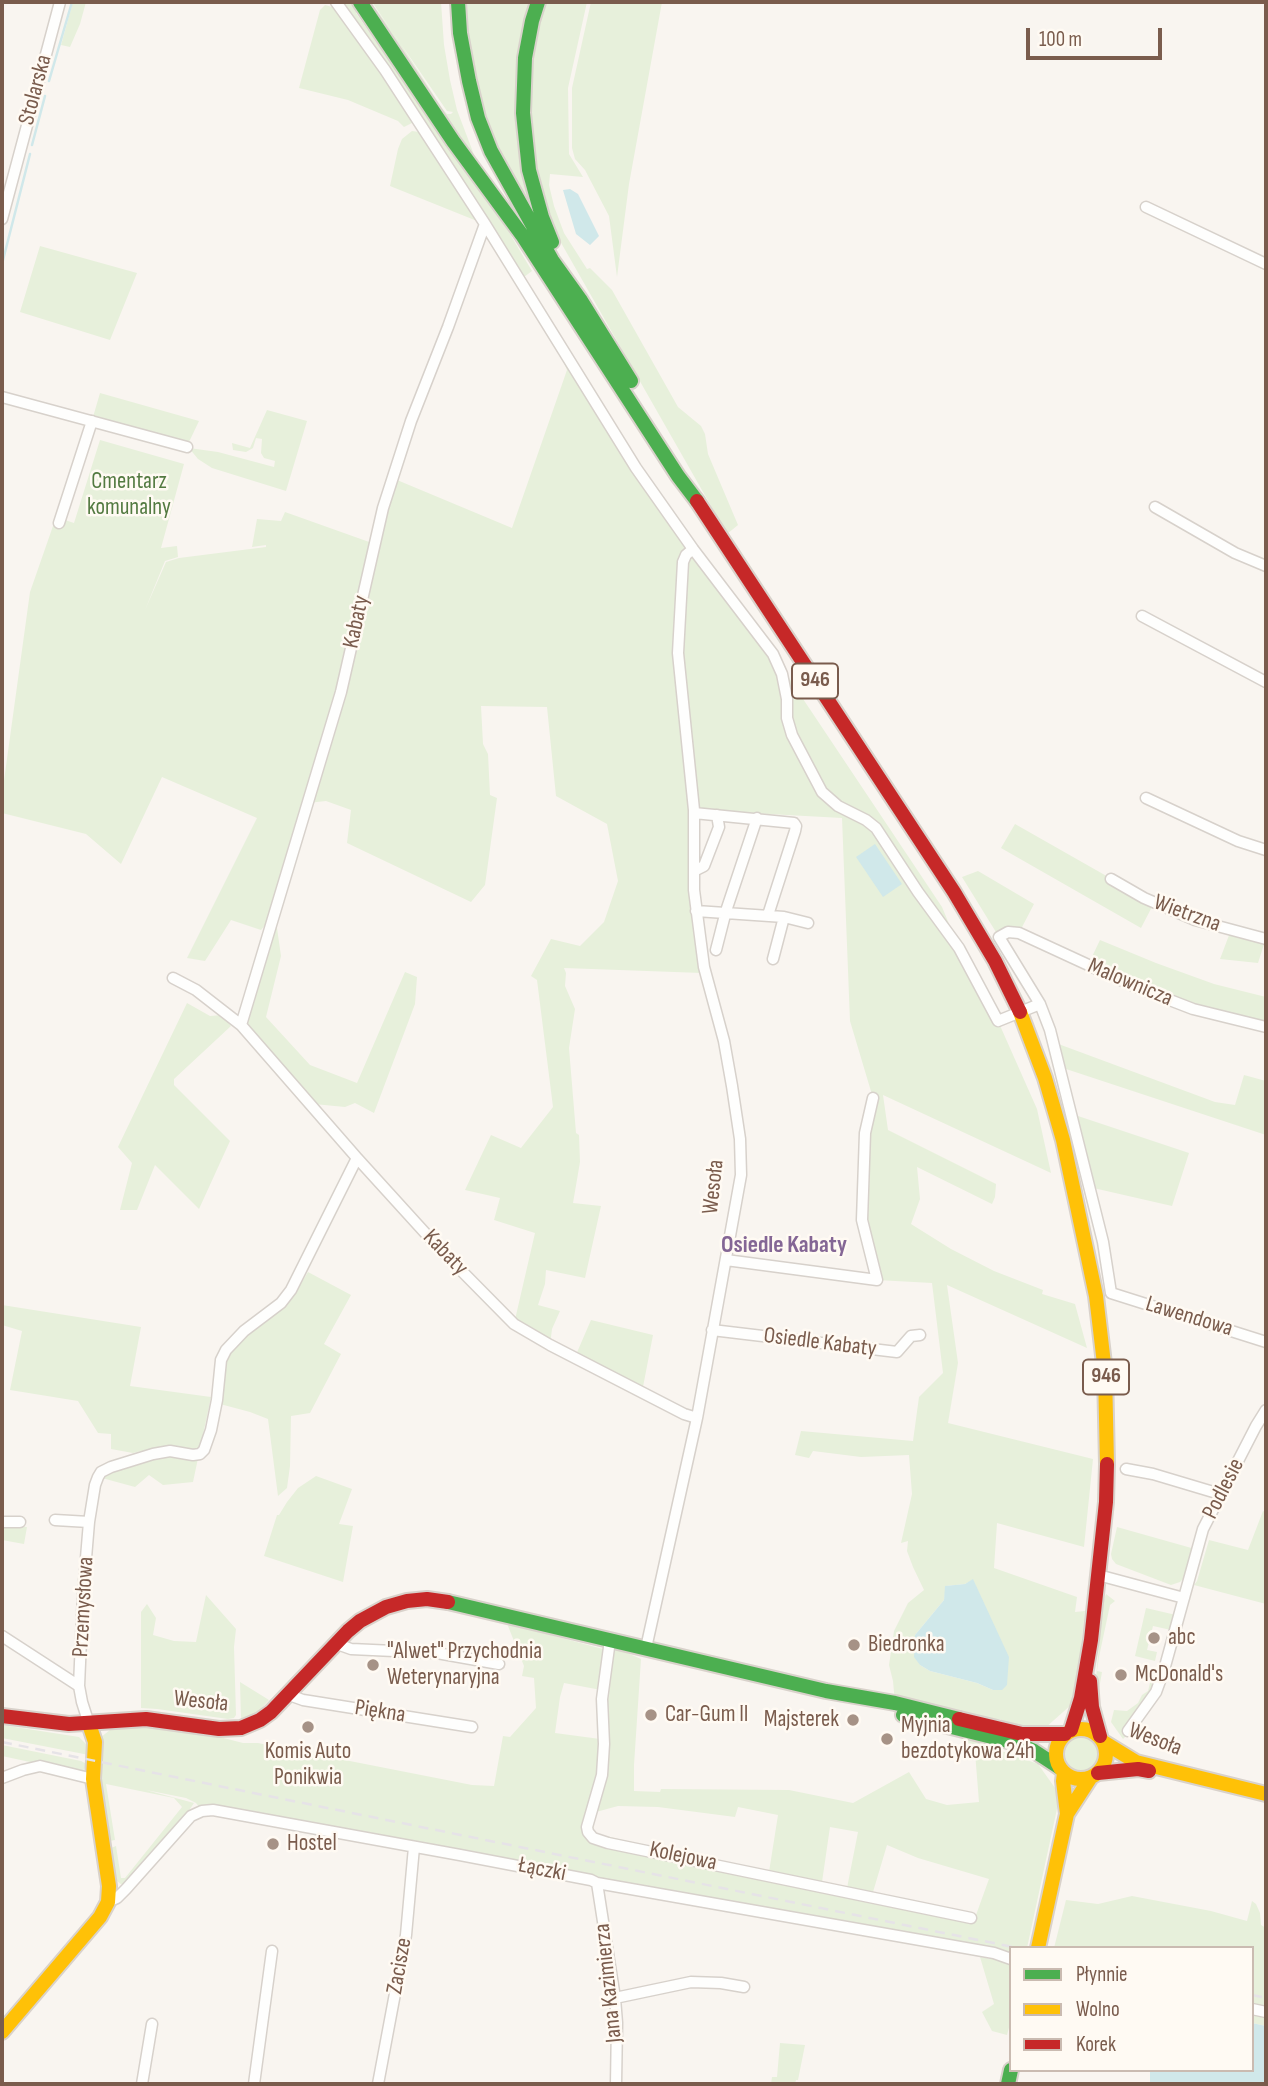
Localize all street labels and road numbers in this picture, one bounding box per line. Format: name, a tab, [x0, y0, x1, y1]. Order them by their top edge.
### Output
street label: Stolarska	[13, 52, 59, 128]
street label: Kabaty	[338, 593, 376, 651]
road number: 946	[792, 664, 838, 698]
street label: Wietrzna	[1150, 889, 1224, 939]
street label: Malownicza	[1083, 953, 1177, 1013]
street label: Wesoła	[697, 1158, 731, 1216]
street label: Kabaty	[417, 1224, 473, 1282]
street label: Lawendowa	[1142, 1291, 1236, 1343]
street label: Osiedle Kabaty	[762, 1322, 878, 1364]
road number: 946	[1083, 1360, 1129, 1394]
street label: Podlesie	[1197, 1454, 1251, 1524]
street label: Przemysłowa	[68, 1556, 100, 1658]
street label: Wesoła	[172, 1685, 230, 1719]
street label: Piękna	[353, 1694, 407, 1730]
street label: Wesoła	[1124, 1717, 1186, 1763]
street label: Kolejowa	[647, 1836, 719, 1878]
street label: Łączki	[516, 1852, 568, 1888]
street label: Jana Kazimierza	[589, 1922, 629, 2044]
street label: Zacisze	[381, 1936, 419, 1996]

